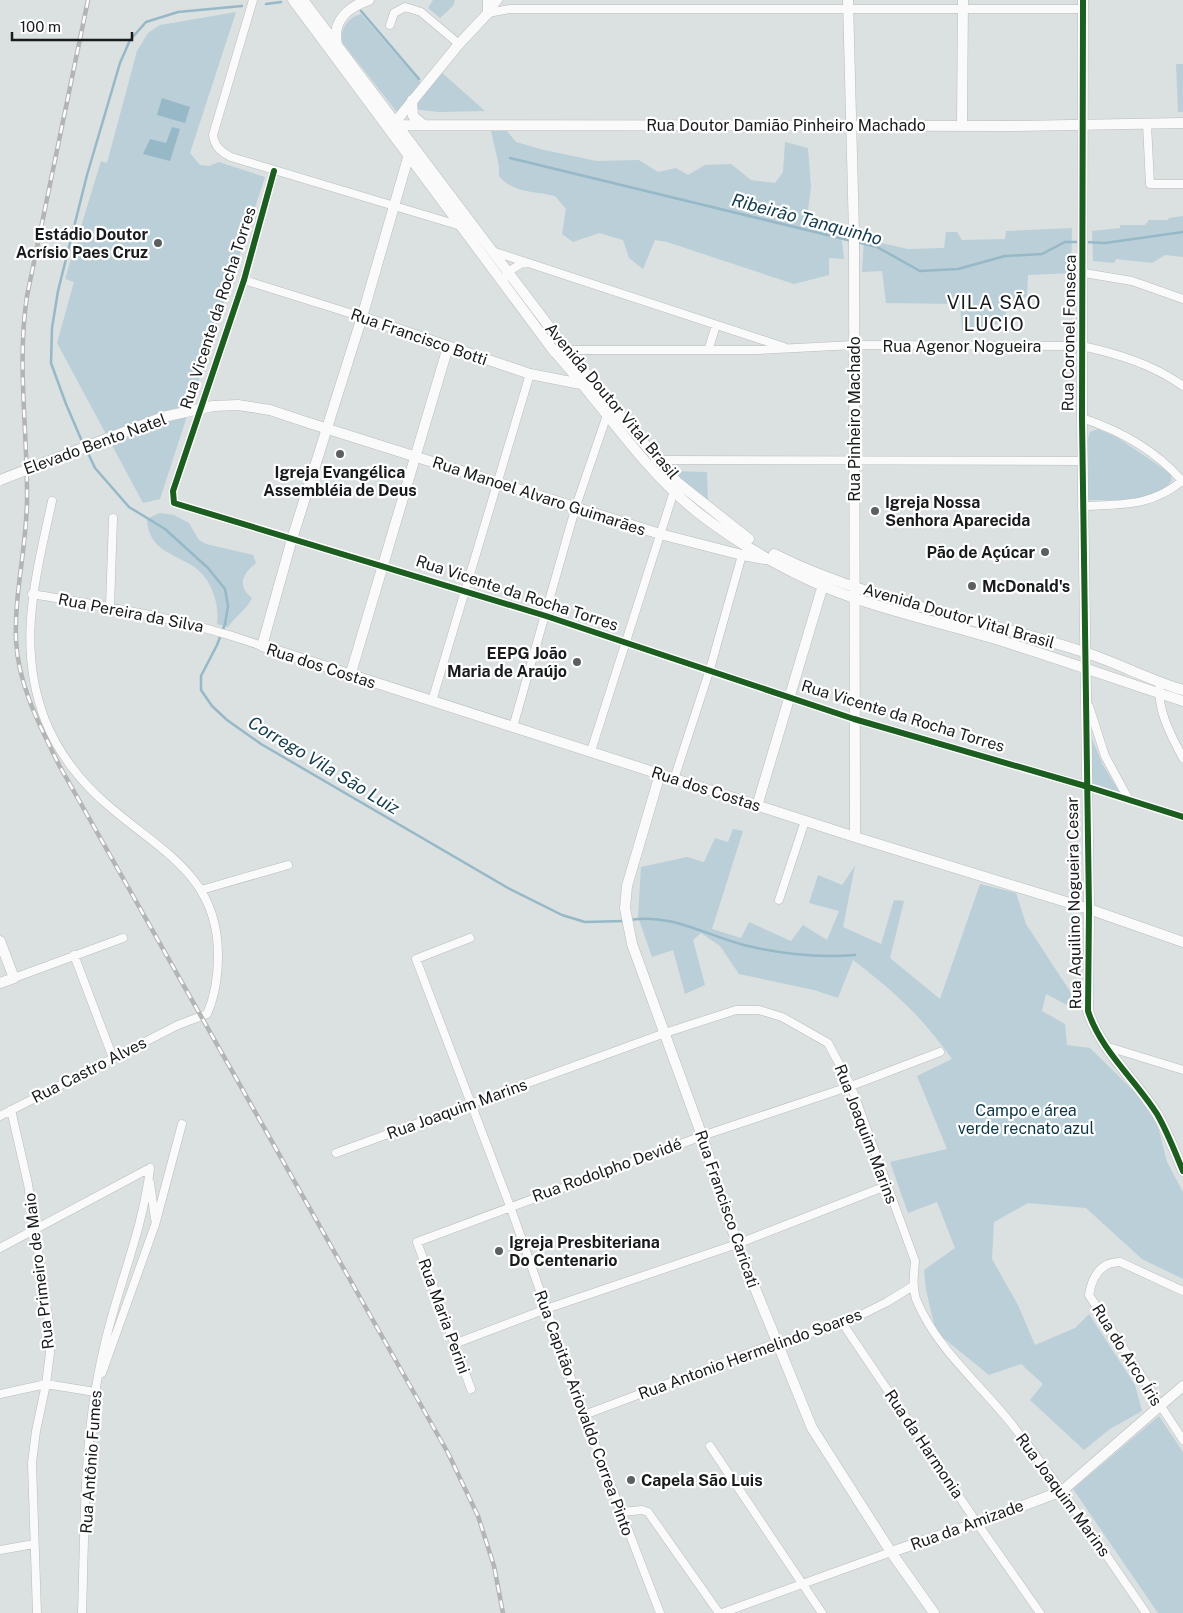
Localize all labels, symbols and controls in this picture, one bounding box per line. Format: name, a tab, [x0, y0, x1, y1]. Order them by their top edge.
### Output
scale bar	[12, 10, 132, 42]
text: 100 m	[20, 18, 61, 35]
street label: Rua Doutor Damião Pinheiro Machado	[646, 116, 926, 135]
water label: Ribeirão Tanquinho	[729, 189, 885, 249]
street label: Rua Vicente da Rocha Torres	[176, 204, 260, 412]
place label: Estádio Doutor Acrísio Paes Cruz	[16, 225, 148, 262]
marker: Estádio Doutor Acrísio Paes Cruz	[152, 237, 164, 249]
street label: Rua Coronel Fonseca	[1058, 254, 1080, 412]
district label: VILA SÃO LUCIO	[947, 291, 1041, 335]
street label: Rua Francisco Botti	[348, 305, 490, 369]
street label: Avenida Doutor Vital Brasil	[541, 319, 683, 483]
street label: Rua Pinheiro Machado	[845, 336, 864, 502]
street label: Rua Agenor Nogueira	[883, 337, 1041, 356]
street label: Elevado Bento Natel	[21, 409, 169, 479]
marker: Igreja Evangélica Assembléia de Deus	[334, 448, 346, 460]
street label: Rua Manoel Alvaro Guimarães	[430, 452, 648, 540]
place label: Igreja Evangélica Assembléia de Deus	[263, 463, 417, 500]
place label: Igreja Nossa Senhora Aparecida	[885, 493, 1030, 530]
marker: Igreja Nossa Senhora Aparecida	[869, 505, 881, 517]
place label: Pão de Açúcar	[927, 543, 1035, 562]
marker: Pão de Açúcar	[1039, 546, 1051, 558]
street label: Rua Vicente da Rocha Torres	[413, 551, 621, 635]
place label: McDonald's	[982, 577, 1070, 596]
street label: Avenida Doutor Vital Brasil	[861, 580, 1057, 652]
marker: McDonald's	[966, 580, 978, 592]
street label: Rua Pereira da Silva	[57, 590, 205, 636]
street label: Rua dos Costas	[264, 639, 378, 693]
place label: EEPG João Maria de Araújo	[447, 644, 567, 681]
marker: EEPG João Maria de Araújo	[571, 656, 583, 668]
street label: Rua Vicente da Rocha Torres	[799, 676, 1007, 756]
water label: Corrego Vila São Luiz	[245, 712, 404, 819]
street label: Rua dos Costas	[649, 762, 763, 816]
street label: Rua Aquilino Nogueira Cesar	[1063, 796, 1085, 1010]
street label: Rua Castro Alves	[28, 1033, 150, 1107]
street label: Rua Joaquim Marins	[831, 1062, 901, 1206]
street label: Rua Joaquim Marins	[384, 1075, 530, 1143]
park label: Campo e área verde recnato azul	[958, 1101, 1094, 1138]
street label: Rua Francisco Caricati	[691, 1128, 763, 1290]
street label: Rua Rodolpho Devidé	[530, 1134, 684, 1206]
street label: Rua Primeiro de Maio	[20, 1192, 58, 1350]
place label: Igreja Presbiteriana Do Centenario	[509, 1233, 660, 1270]
marker: Igreja Presbiteriana Do Centenario	[493, 1245, 505, 1257]
street label: Rua Maria Perini	[414, 1256, 474, 1376]
street label: Rua Capitão Ariovaldo Correa Pinto	[531, 1288, 637, 1538]
street label: Rua do Arco Íris	[1088, 1300, 1167, 1410]
street label: Rua Antonio Hermelindo Soares	[636, 1305, 864, 1403]
street label: Rua da Harmonia	[881, 1386, 967, 1502]
street label: Rua Antônio Fumes	[77, 1390, 105, 1534]
street label: Rua Joaquim Marins	[1012, 1430, 1114, 1560]
place label: Capela São Luis	[641, 1471, 763, 1490]
marker: Capela São Luis	[625, 1474, 637, 1486]
street label: Rua da Amizade	[908, 1496, 1026, 1554]

